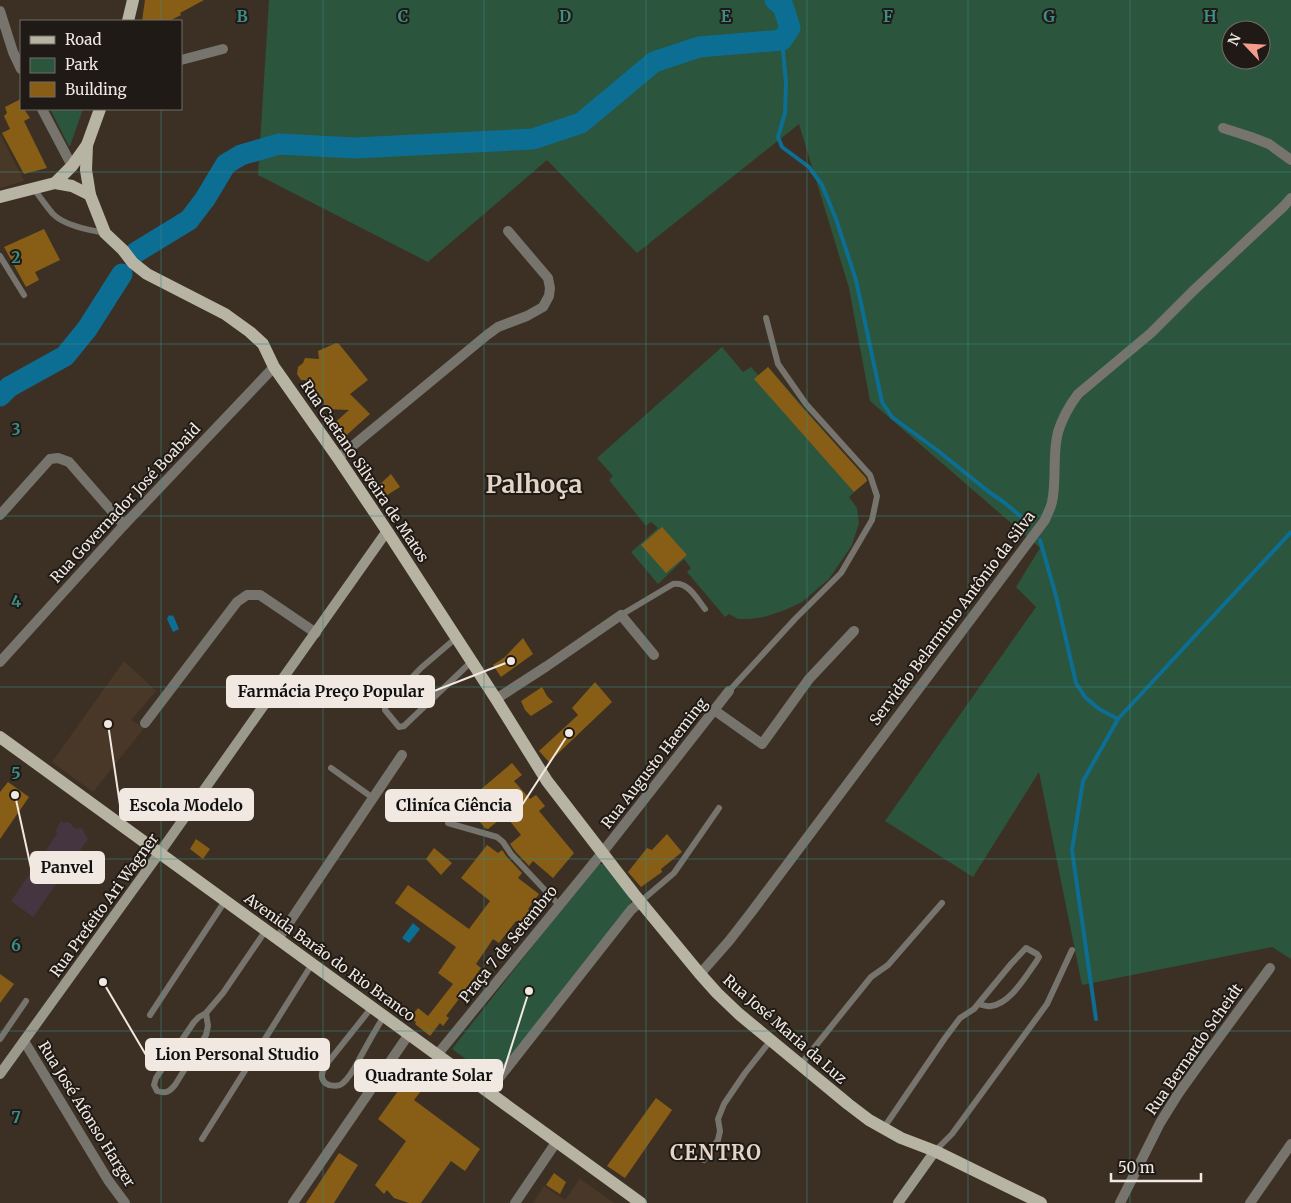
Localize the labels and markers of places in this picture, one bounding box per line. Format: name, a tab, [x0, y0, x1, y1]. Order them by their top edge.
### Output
callout: Farmácia Preço Popular	[227, 676, 434, 707]
callout: Escola Modelo	[120, 789, 253, 820]
callout: Cliníca Ciência	[386, 790, 522, 821]
callout: Panvel	[31, 852, 104, 883]
callout: Lion Personal Studio	[146, 1039, 329, 1070]
callout: Quadrante Solar	[355, 1060, 502, 1091]

